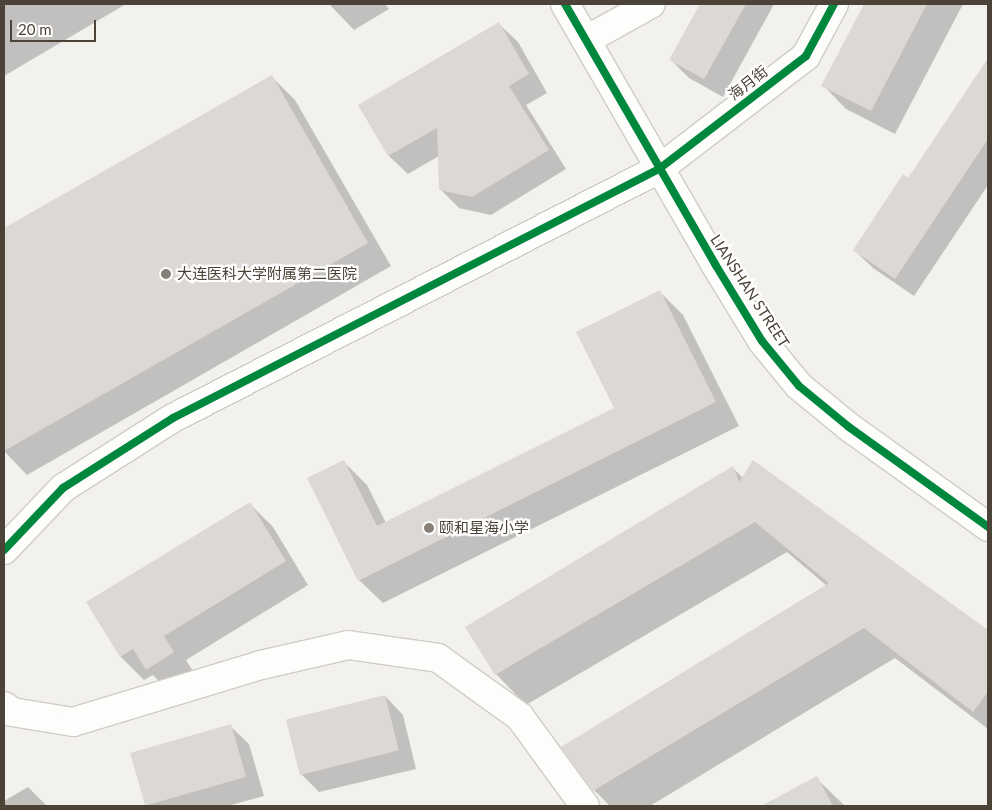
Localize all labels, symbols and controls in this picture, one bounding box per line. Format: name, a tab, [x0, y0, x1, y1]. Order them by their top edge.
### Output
scale bar	[12, 10, 99, 42]
text: 20 m	[18, 20, 52, 38]
street label: 海月街	[725, 62, 771, 104]
street label: LIANSHAN STREET	[707, 231, 793, 351]
place label: 大连医科大学附属第二医院	[177, 265, 357, 283]
marker: 大连医科大学附属第二医院	[159, 267, 173, 281]
place label: 颐和星海小学	[439, 519, 529, 537]
marker: 颐和星海小学	[423, 522, 435, 534]

